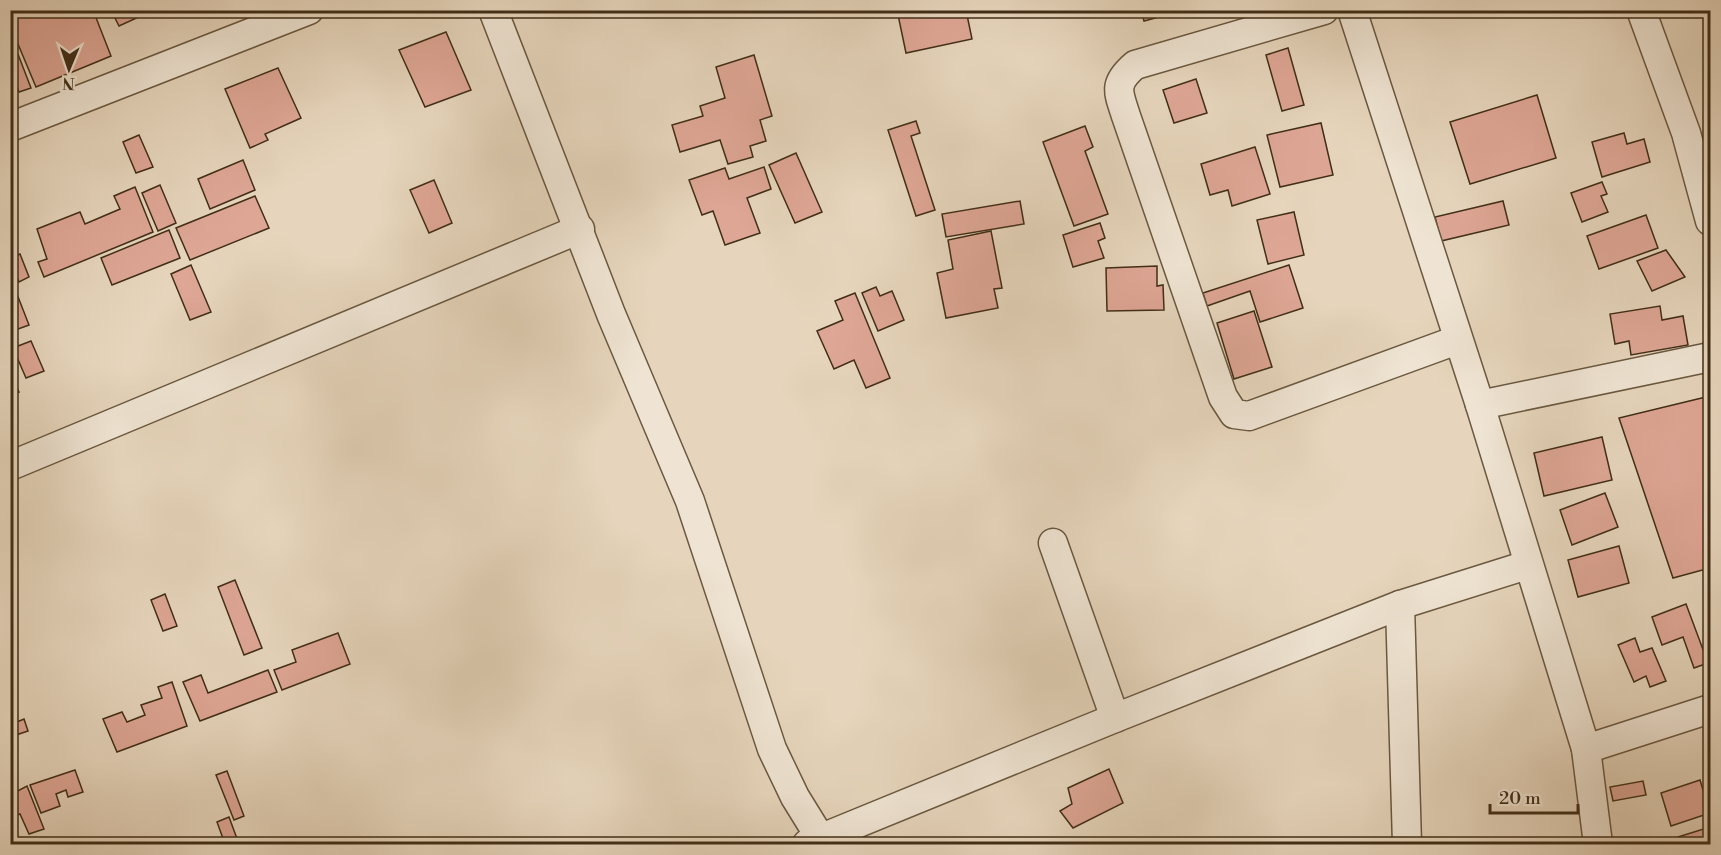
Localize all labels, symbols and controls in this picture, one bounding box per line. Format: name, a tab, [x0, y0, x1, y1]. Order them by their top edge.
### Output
north arrow	[39, 39, 99, 99]
text: N	[61, 73, 75, 93]
scale bar	[1490, 777, 1578, 815]
text: 20 m	[1499, 787, 1541, 810]

